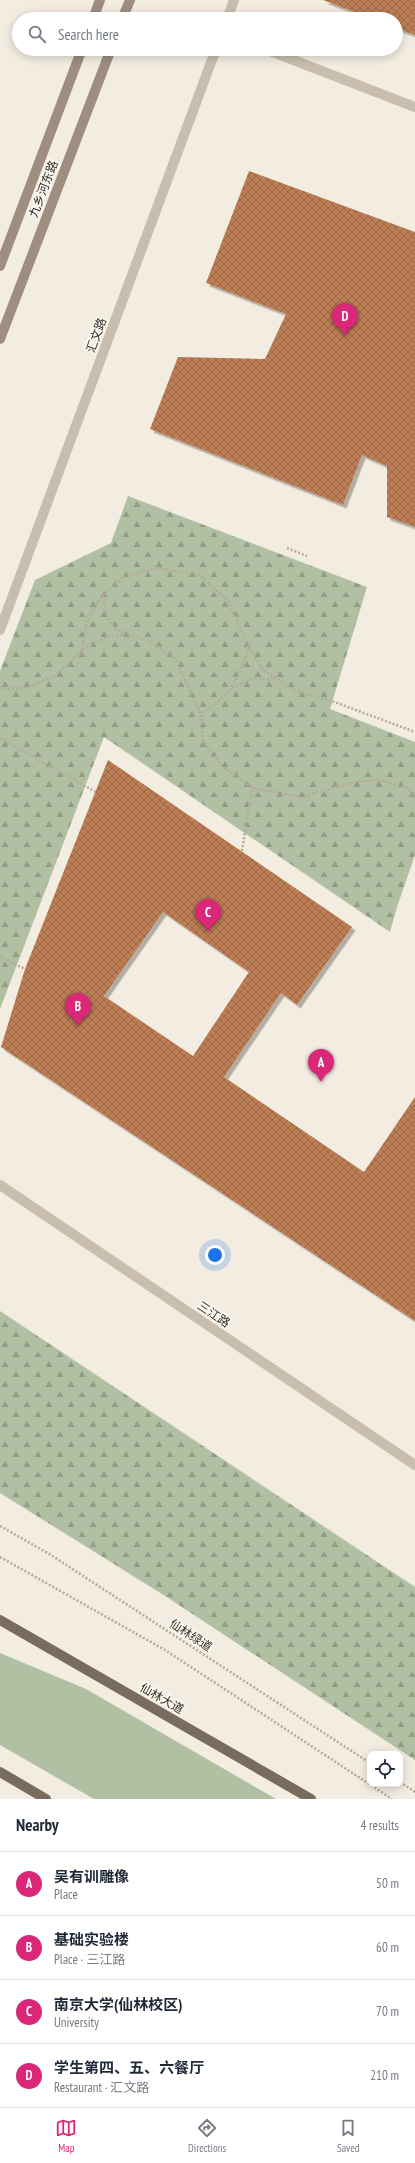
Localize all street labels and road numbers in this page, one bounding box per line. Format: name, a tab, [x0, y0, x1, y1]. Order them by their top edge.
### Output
street label: 九乡河东路	[25, 158, 61, 220]
street label: 汇文路	[83, 316, 109, 354]
street label: 三江路	[195, 1298, 233, 1330]
street label: 仙林绿道	[167, 1616, 215, 1654]
street label: 仙林大道	[137, 1680, 187, 1716]

